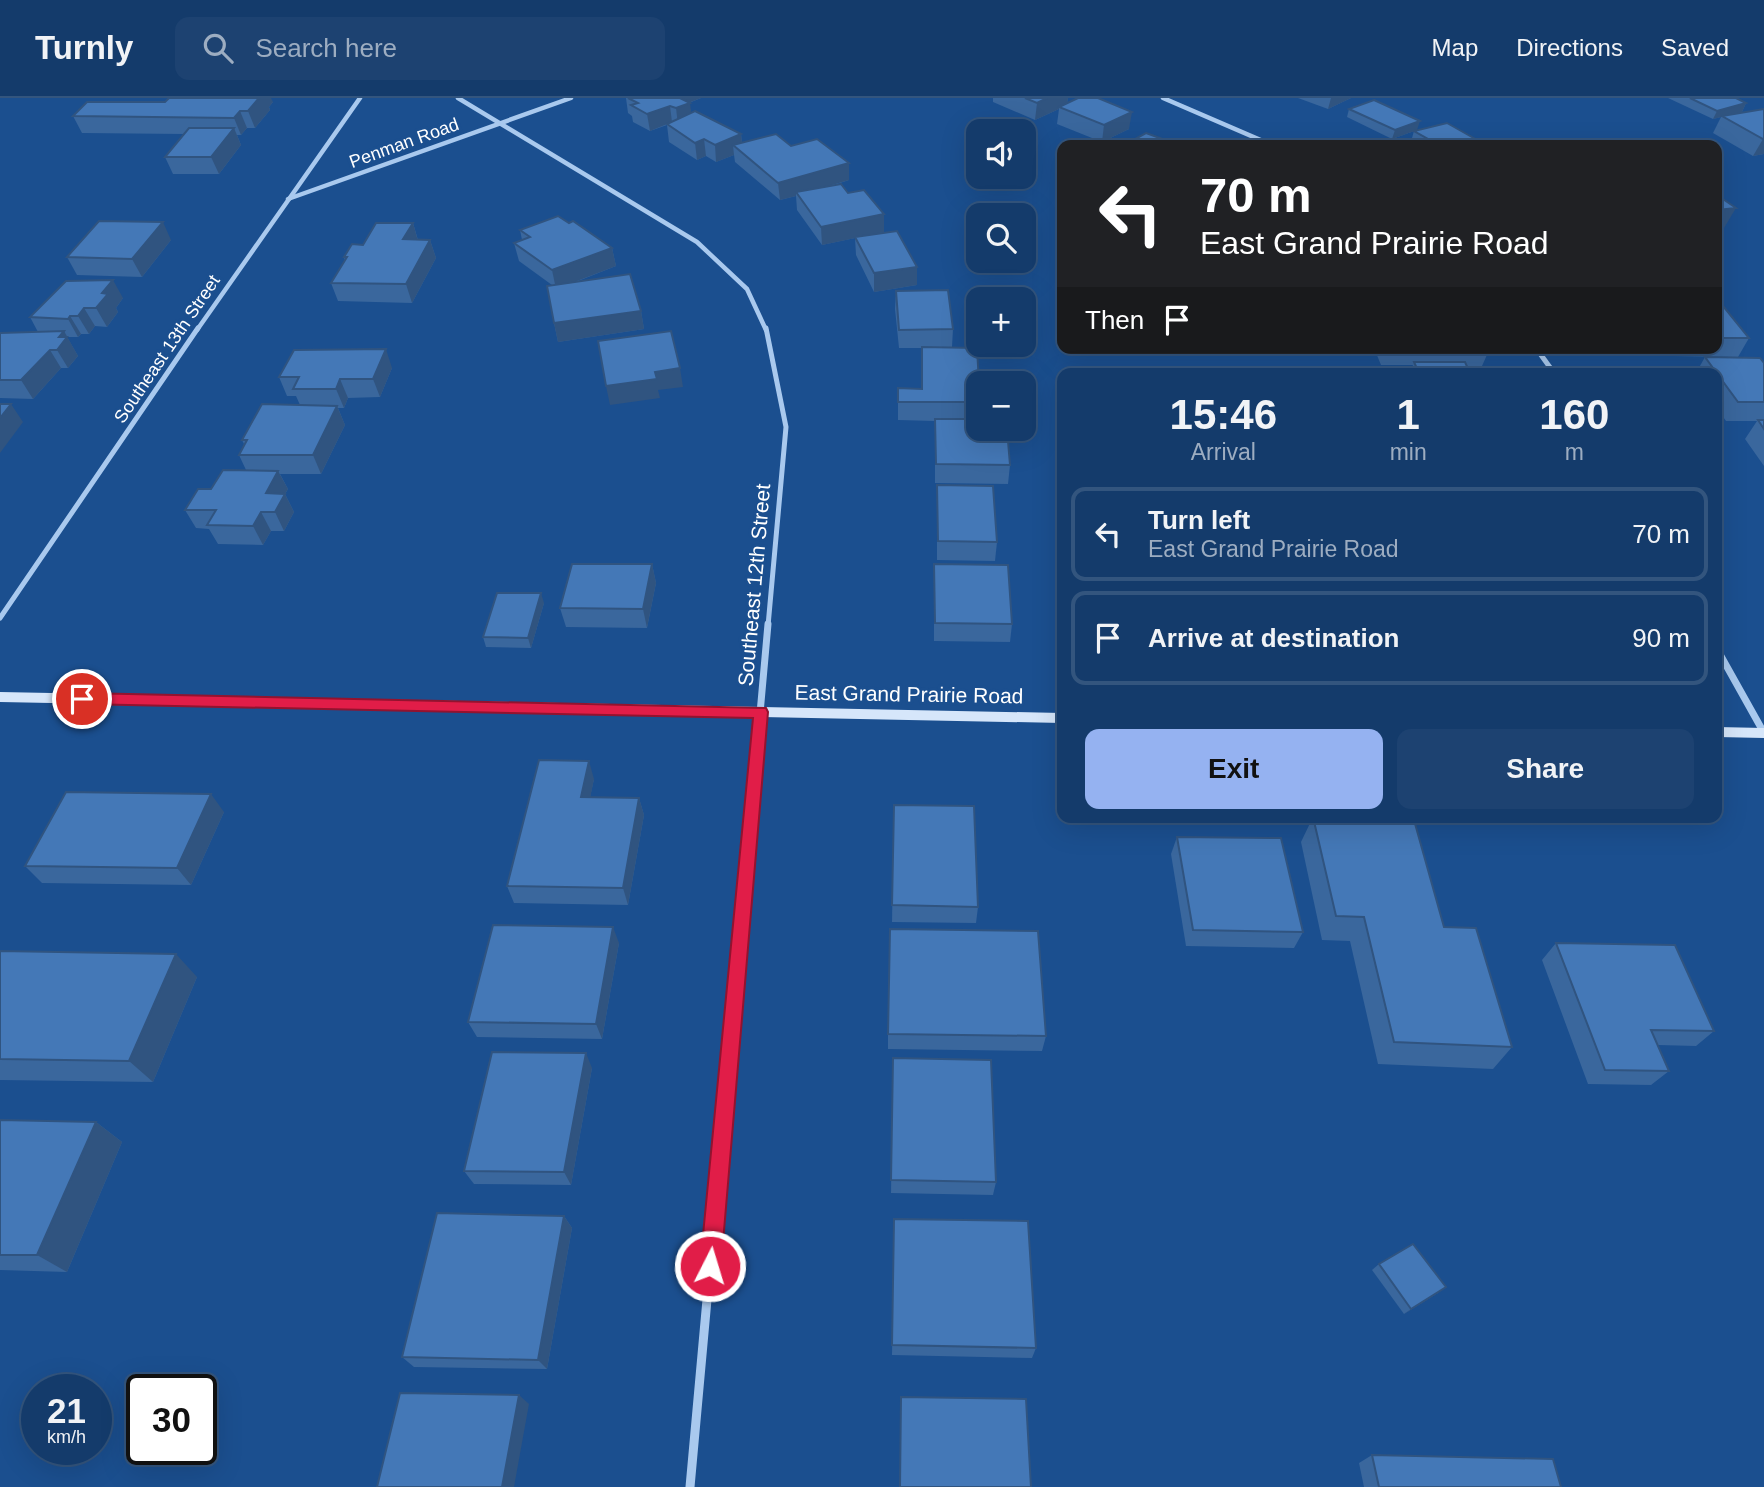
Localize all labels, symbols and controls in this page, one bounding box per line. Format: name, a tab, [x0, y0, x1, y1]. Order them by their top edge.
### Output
search box	[175, 17, 665, 80]
text: Turnly	[35, 29, 133, 66]
icon: search	[199, 29, 237, 67]
text: Search here	[255, 33, 397, 63]
text: Map	[1432, 34, 1478, 61]
text: Directions	[1516, 34, 1623, 61]
text: Saved	[1661, 34, 1729, 61]
street label: Penman Road	[347, 114, 461, 172]
map controls	[966, 119, 1036, 441]
button: sound	[966, 119, 1036, 189]
icon: left	[1085, 168, 1176, 259]
text: 70 m	[1200, 168, 1312, 222]
button: search	[966, 203, 1036, 273]
text: East Grand Prairie Road	[1200, 225, 1549, 261]
street label: Southeast 13th Street	[110, 271, 224, 427]
button: +	[966, 287, 1036, 357]
icon: arrive	[1158, 301, 1196, 339]
text: Then	[1085, 305, 1144, 335]
button: −	[966, 371, 1036, 441]
text: 15:46	[1170, 391, 1277, 438]
text: 1	[1396, 391, 1420, 438]
text: 160	[1539, 391, 1609, 438]
text: Arrival	[1191, 439, 1256, 465]
text: min	[1390, 439, 1427, 465]
text: m	[1565, 439, 1584, 465]
street label: Southeast 12th Street	[734, 483, 774, 687]
text: Turn left	[1148, 505, 1250, 535]
icon: left	[1089, 515, 1127, 553]
text: 70 m	[1632, 519, 1690, 549]
text: East Grand Prairie Road	[1148, 536, 1399, 562]
icon: arrive	[1089, 619, 1127, 657]
text: Arrive at destination	[1148, 623, 1399, 653]
text: 90 m	[1632, 623, 1690, 653]
pin	[52, 669, 112, 729]
icon: arrive	[63, 680, 101, 718]
street label: East Grand Prairie Road	[794, 681, 1024, 707]
button: Exit	[1085, 729, 1383, 809]
button: Share	[1397, 729, 1694, 809]
position arrow	[673, 1229, 747, 1303]
speed limit sign: 30	[126, 1374, 217, 1465]
text: 21	[47, 1391, 86, 1430]
text: km/h	[47, 1427, 86, 1447]

